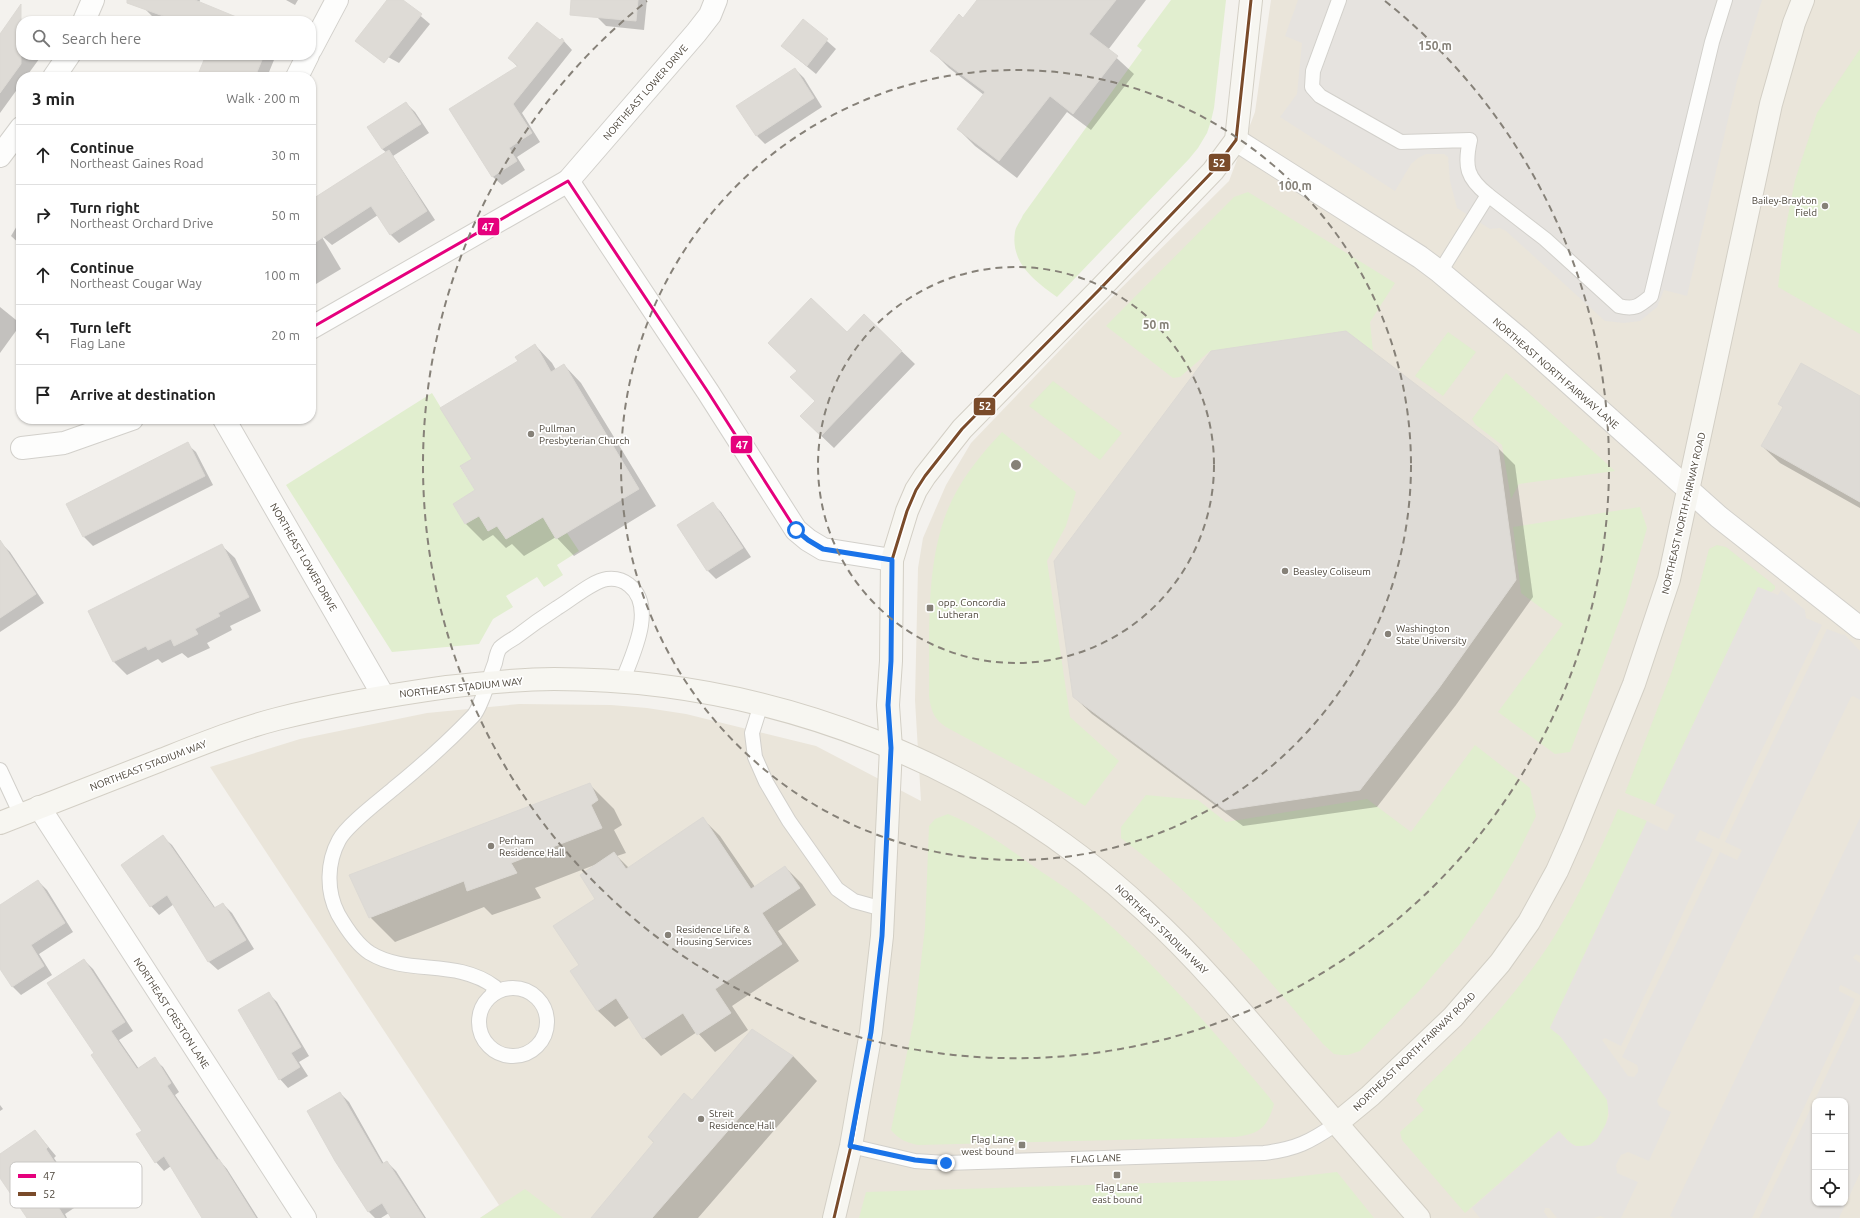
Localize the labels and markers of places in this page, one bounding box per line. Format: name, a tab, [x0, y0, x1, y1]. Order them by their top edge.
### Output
place label: Bailey-Brayton Field	[1752, 195, 1817, 218]
marker: Bailey-Brayton Field	[1820, 201, 1830, 211]
place label: Pullman Presbyterian Church	[539, 423, 630, 446]
marker: Pullman Presbyterian Church	[526, 429, 536, 439]
centre of rings	[1009, 458, 1023, 472]
marker: Beasley Coliseum	[1280, 566, 1290, 576]
place label: Beasley Coliseum	[1293, 566, 1371, 577]
place label: opp. Concordia Lutheran	[938, 597, 1006, 620]
marker: opp. Concordia Lutheran	[925, 603, 935, 613]
place label: Washington State University	[1396, 623, 1467, 646]
marker: Washington State University	[1383, 629, 1393, 639]
place label: Perham Residence Hall	[499, 835, 565, 858]
marker: Perham Residence Hall	[486, 841, 496, 851]
place label: Residence Life & Housing Services	[676, 924, 752, 947]
marker: Residence Life & Housing Services	[663, 930, 673, 940]
place label: Streit Residence Hall	[709, 1108, 775, 1131]
marker: Streit Residence Hall	[696, 1114, 706, 1124]
place label: Flag Lane west bound	[961, 1134, 1014, 1157]
marker: Flag Lane west bound	[1017, 1140, 1027, 1150]
marker: Flag Lane east bound	[1112, 1170, 1122, 1180]
place label: Flag Lane east bound	[1092, 1182, 1142, 1205]

